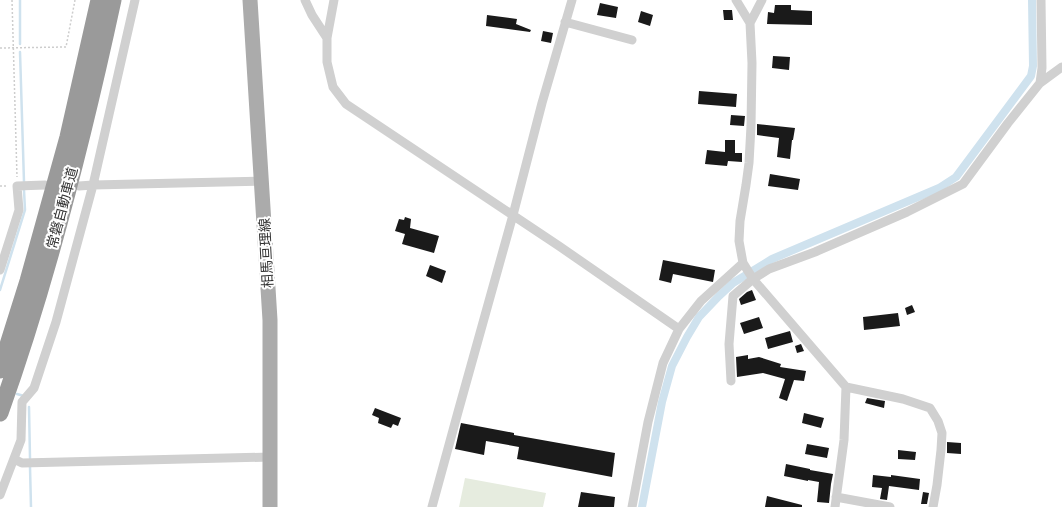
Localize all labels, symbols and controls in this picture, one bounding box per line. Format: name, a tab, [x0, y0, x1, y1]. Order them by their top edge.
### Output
street label: 常磐自動車道	[43, 165, 81, 251]
street label: 相馬亘理線	[256, 218, 276, 288]

